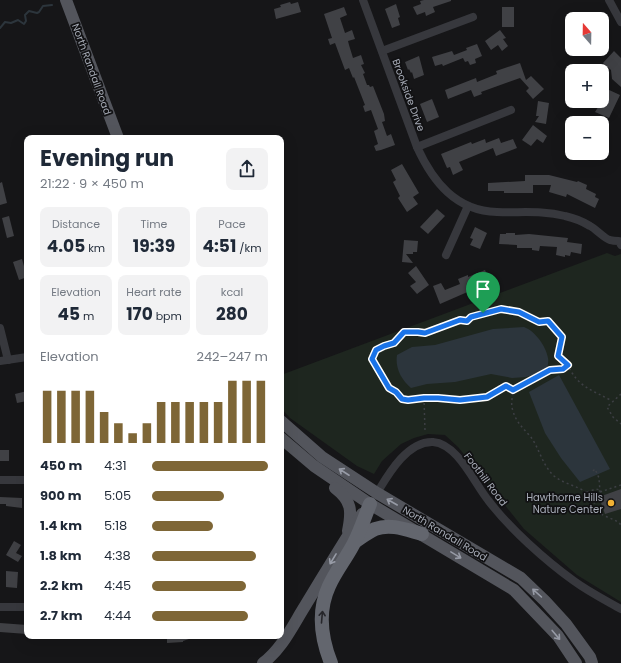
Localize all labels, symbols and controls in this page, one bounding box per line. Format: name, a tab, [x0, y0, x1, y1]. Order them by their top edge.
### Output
north arrow	[565, 12, 609, 56]
map controls	[565, 12, 609, 160]
street label: North Randall Road	[68, 21, 115, 117]
street label: Brookside Drive	[388, 57, 429, 134]
button: +	[565, 64, 609, 108]
button: −	[565, 116, 609, 160]
text: Evening run	[40, 143, 174, 174]
button: share	[226, 148, 268, 190]
text: 21:22 · 9 × 450 m	[40, 174, 144, 193]
text: Distance	[52, 216, 100, 232]
text: Time	[141, 216, 167, 232]
text: Pace	[218, 216, 246, 232]
text: 4.05	[47, 234, 85, 258]
text: 19:39	[133, 234, 175, 258]
text: 4:51	[203, 234, 236, 258]
text: km	[85, 240, 105, 256]
text: /km	[236, 240, 261, 256]
pin	[466, 272, 500, 313]
icon: arrive	[472, 278, 494, 300]
text: Elevation	[51, 284, 101, 300]
text: Heart rate	[126, 284, 182, 300]
text: kcal	[221, 284, 243, 300]
text: 45	[58, 302, 80, 326]
text: 170	[126, 302, 153, 326]
text: 280	[216, 302, 248, 326]
text: m	[80, 308, 94, 324]
text: bpm	[153, 308, 182, 324]
text: Elevation	[40, 347, 99, 366]
text: 242–247 m	[196, 347, 268, 366]
street label: Foothill Road	[460, 449, 511, 509]
text: 450 m	[40, 456, 82, 475]
text: 4:31	[104, 456, 127, 475]
one-way arrow	[338, 467, 350, 475]
text: 900 m	[40, 486, 81, 505]
text: 5:05	[104, 486, 131, 505]
place label: Hawthorne Hills Nature Center	[526, 490, 603, 517]
one-way arrow	[386, 497, 398, 505]
marker: Hawthorne Hills Nature Center	[606, 498, 616, 508]
street label: North Randall Road	[400, 502, 490, 565]
text: 1.4 km	[40, 516, 82, 535]
text: 5:18	[104, 516, 127, 535]
text: 1.8 km	[40, 546, 82, 565]
text: 4:38	[104, 546, 131, 565]
one-way arrow	[450, 551, 462, 559]
one-way arrow	[329, 553, 337, 564]
text: 2.2 km	[40, 576, 83, 595]
text: 4:45	[104, 576, 131, 595]
one-way arrow	[532, 588, 542, 598]
text: 2.7 km	[40, 606, 83, 625]
text: 4:44	[104, 606, 131, 625]
one-way arrow	[319, 611, 326, 624]
one-way arrow	[552, 630, 561, 640]

